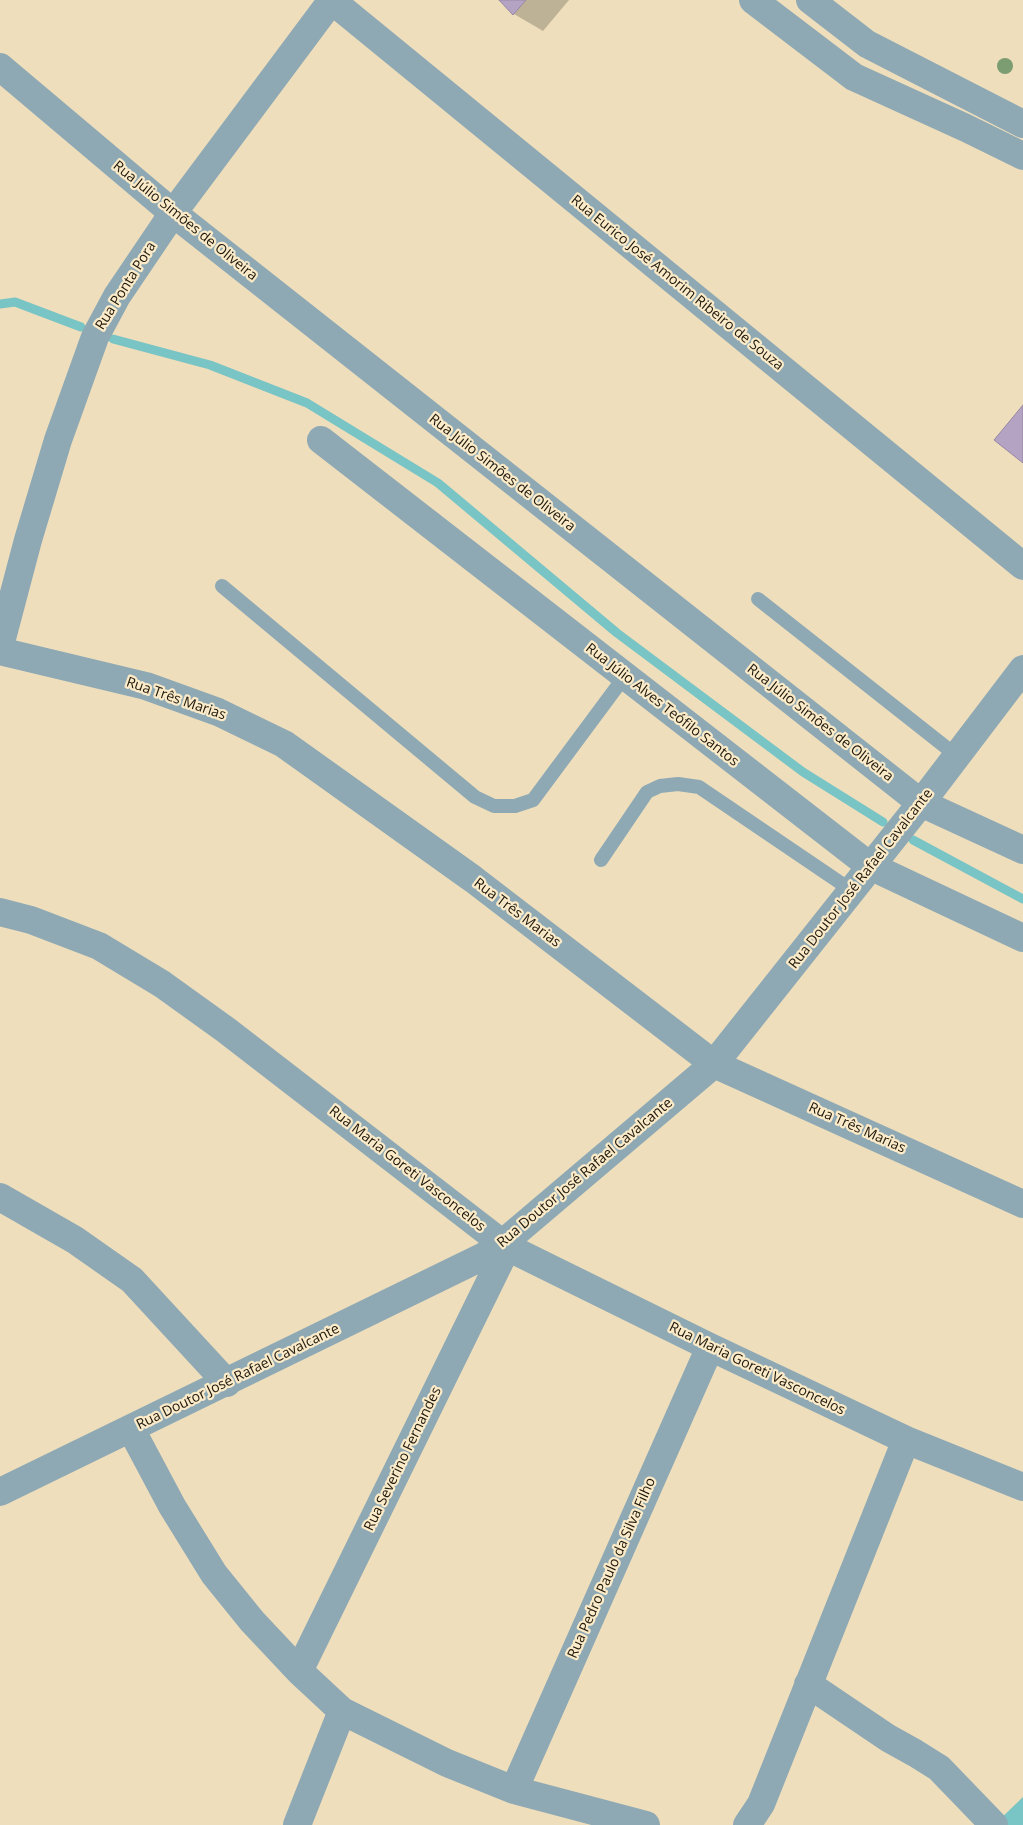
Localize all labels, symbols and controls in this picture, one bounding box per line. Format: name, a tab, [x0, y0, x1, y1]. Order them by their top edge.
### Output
street label: Rua Júlio Simões de Oliveira	[109, 158, 261, 284]
street label: Rua Eurico José Amorim Ribeiro de Souza	[567, 192, 787, 374]
street label: Rua Ponta Pora	[92, 239, 160, 333]
street label: Rua Júlio Simões de Oliveira	[426, 411, 578, 535]
street label: Rua Júlio Alves Teófilo Santos	[582, 640, 742, 770]
street label: Rua Júlio Simões de Oliveira	[744, 661, 896, 785]
street label: Rua Três Marias	[124, 674, 228, 724]
street label: Rua Doutor José Rafael Cavalcante	[786, 786, 936, 972]
street label: Rua Três Marias	[470, 875, 564, 951]
street label: Rua Doutor José Rafael Cavalcante	[494, 1095, 676, 1251]
street label: Rua Três Marias	[806, 1099, 908, 1157]
street label: Rua Maria Goreti Vasconcelos	[325, 1103, 489, 1235]
street label: Rua Maria Goreti Vasconcelos	[666, 1319, 848, 1419]
street label: Rua Doutor José Rafael Cavalcante	[134, 1320, 342, 1434]
street label: Rua Severino Fernandes	[361, 1384, 445, 1534]
street label: Rua Pedro Paulo da Silva Filho	[564, 1475, 660, 1661]

